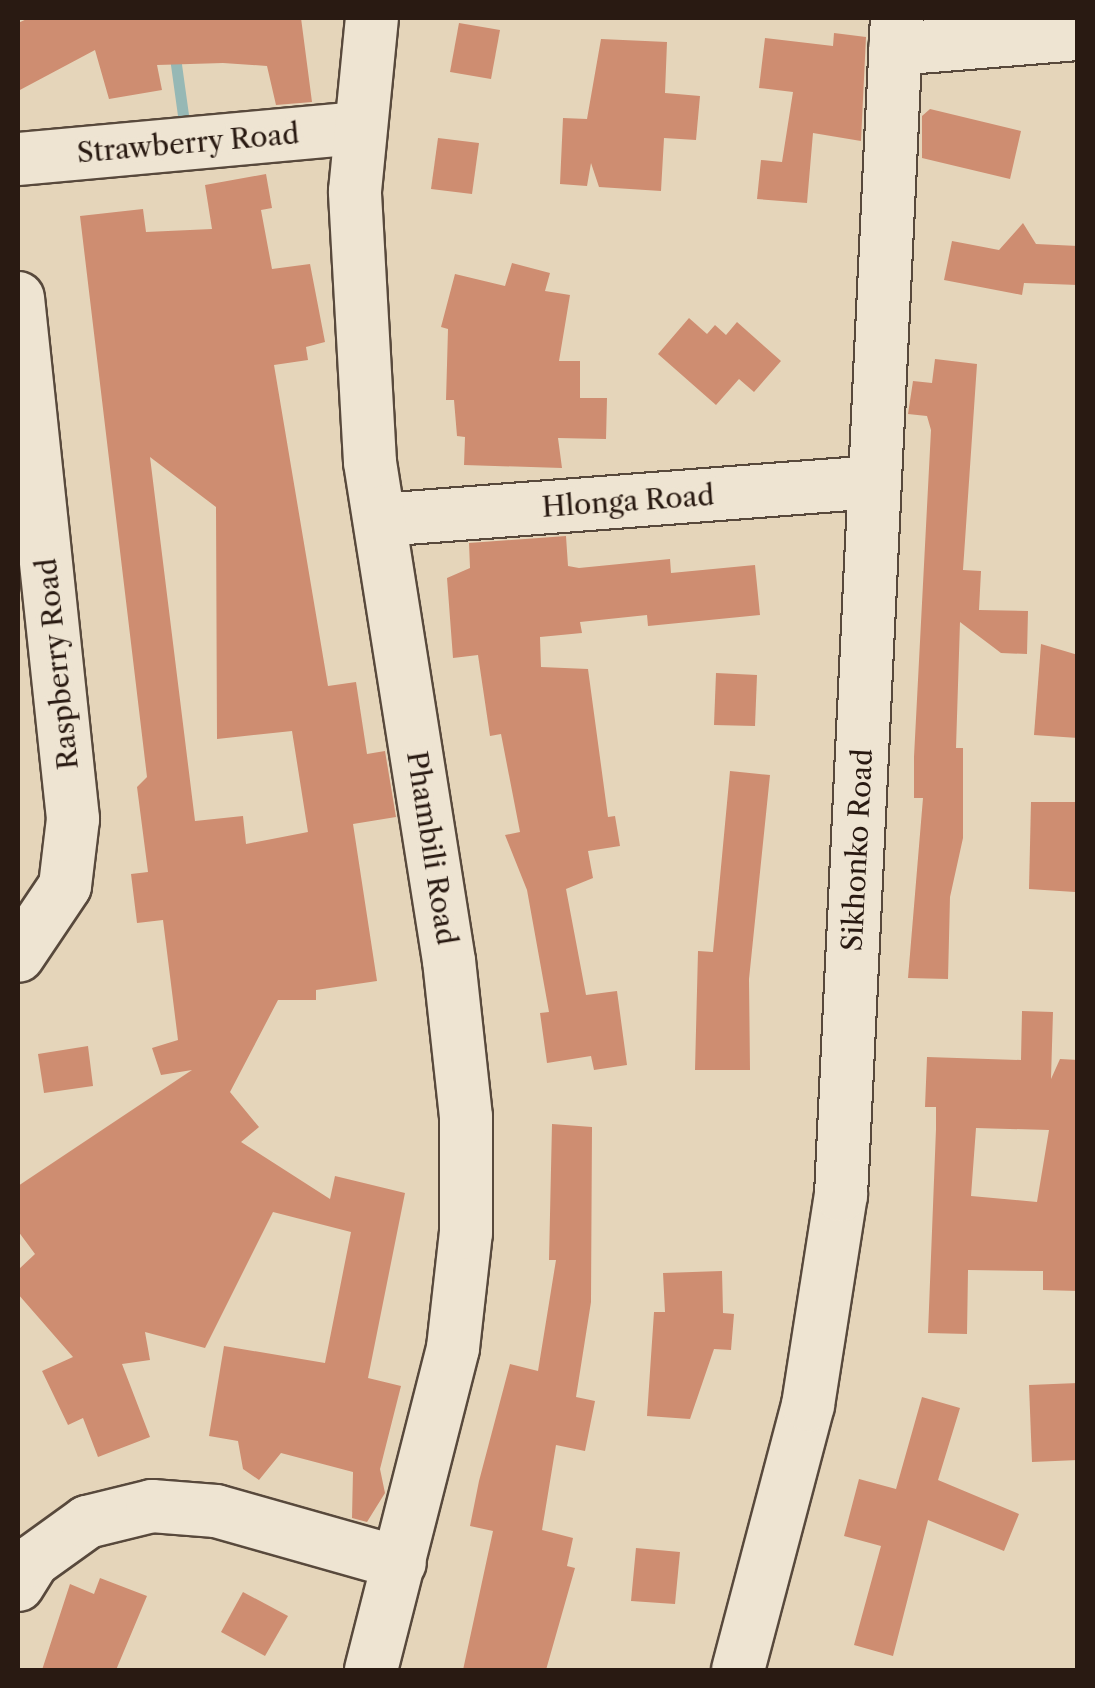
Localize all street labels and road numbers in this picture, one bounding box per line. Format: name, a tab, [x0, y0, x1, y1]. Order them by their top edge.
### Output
street label: Strawberry Road	[75, 117, 301, 169]
street label: Hlonga Road	[540, 478, 716, 524]
street label: Raspberry Road	[29, 556, 85, 772]
street label: Sikhonko Road	[835, 748, 879, 952]
street label: Phambili Road	[400, 749, 464, 947]

